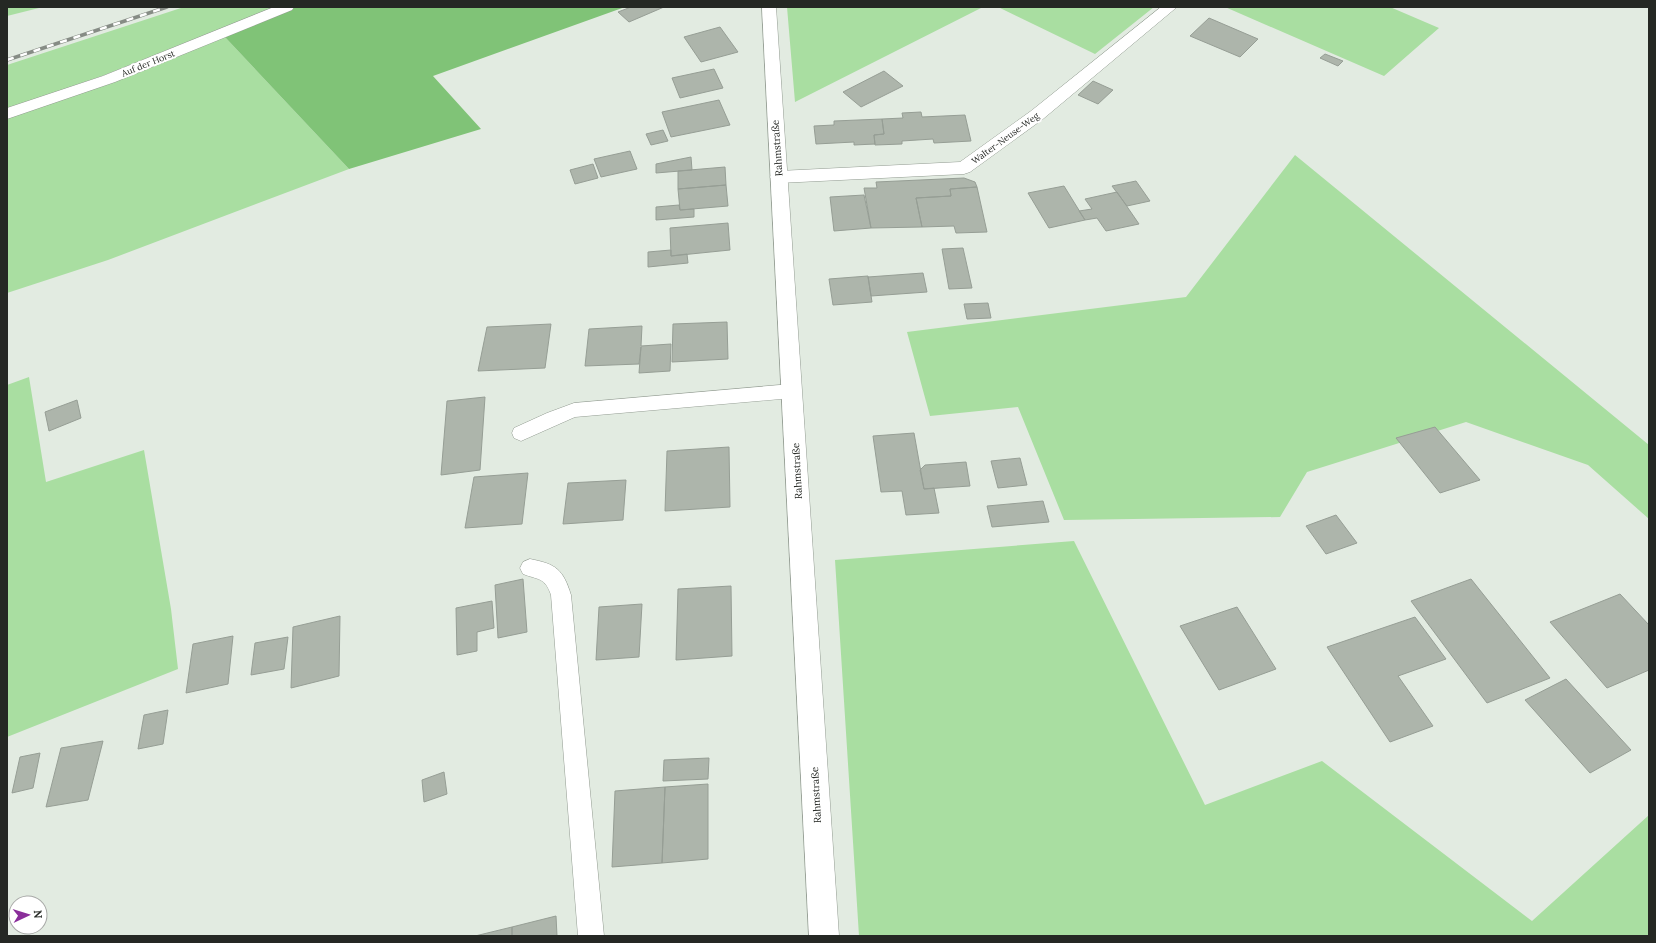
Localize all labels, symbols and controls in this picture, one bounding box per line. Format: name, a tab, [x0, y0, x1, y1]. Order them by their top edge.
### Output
street label: Auf der Horst	[119, 47, 177, 79]
street label: Walter-Neuse-Weg	[969, 109, 1042, 166]
street label: Rahmstraße	[769, 119, 785, 177]
street label: Rahmstraße	[789, 442, 805, 500]
street label: Rahmstraße	[808, 766, 824, 824]
north arrow	[8, 895, 48, 935]
text: N	[31, 910, 45, 920]

